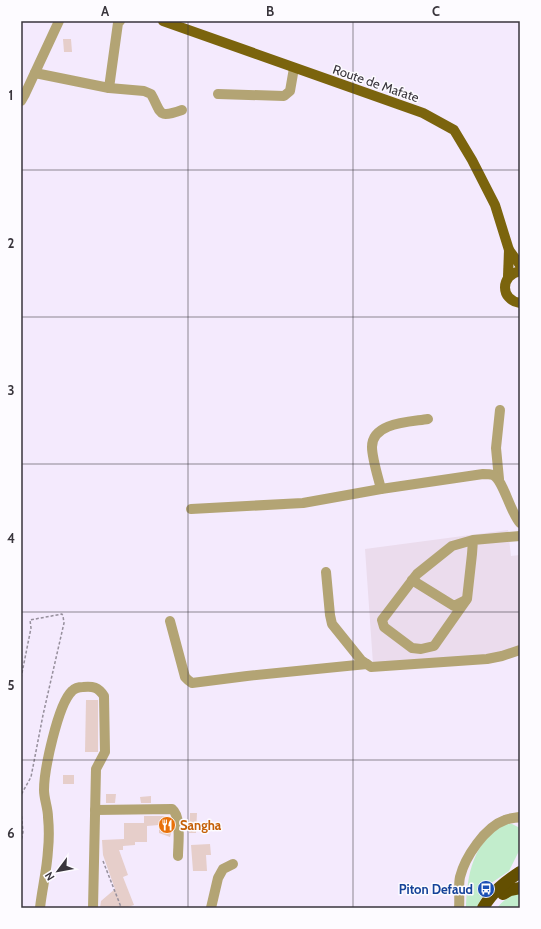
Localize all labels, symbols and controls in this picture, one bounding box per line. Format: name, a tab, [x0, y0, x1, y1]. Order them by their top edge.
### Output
text: A	[101, 3, 110, 19]
text: B	[266, 3, 274, 19]
text: C	[432, 3, 440, 19]
street label: Route de Mafate	[331, 61, 422, 105]
text: 1	[9, 87, 13, 103]
text: 2	[8, 235, 15, 251]
text: 3	[7, 382, 15, 398]
text: 4	[7, 530, 15, 546]
text: 5	[8, 677, 15, 693]
restaurant icon: Sangha	[157, 815, 177, 835]
place label: Sangha	[180, 817, 222, 833]
text: 6	[7, 825, 15, 841]
north arrow	[38, 851, 78, 891]
text: N	[42, 869, 58, 883]
bus stop icon: Piton Defaud	[476, 879, 496, 899]
place label: Piton Defaud	[399, 881, 473, 897]

